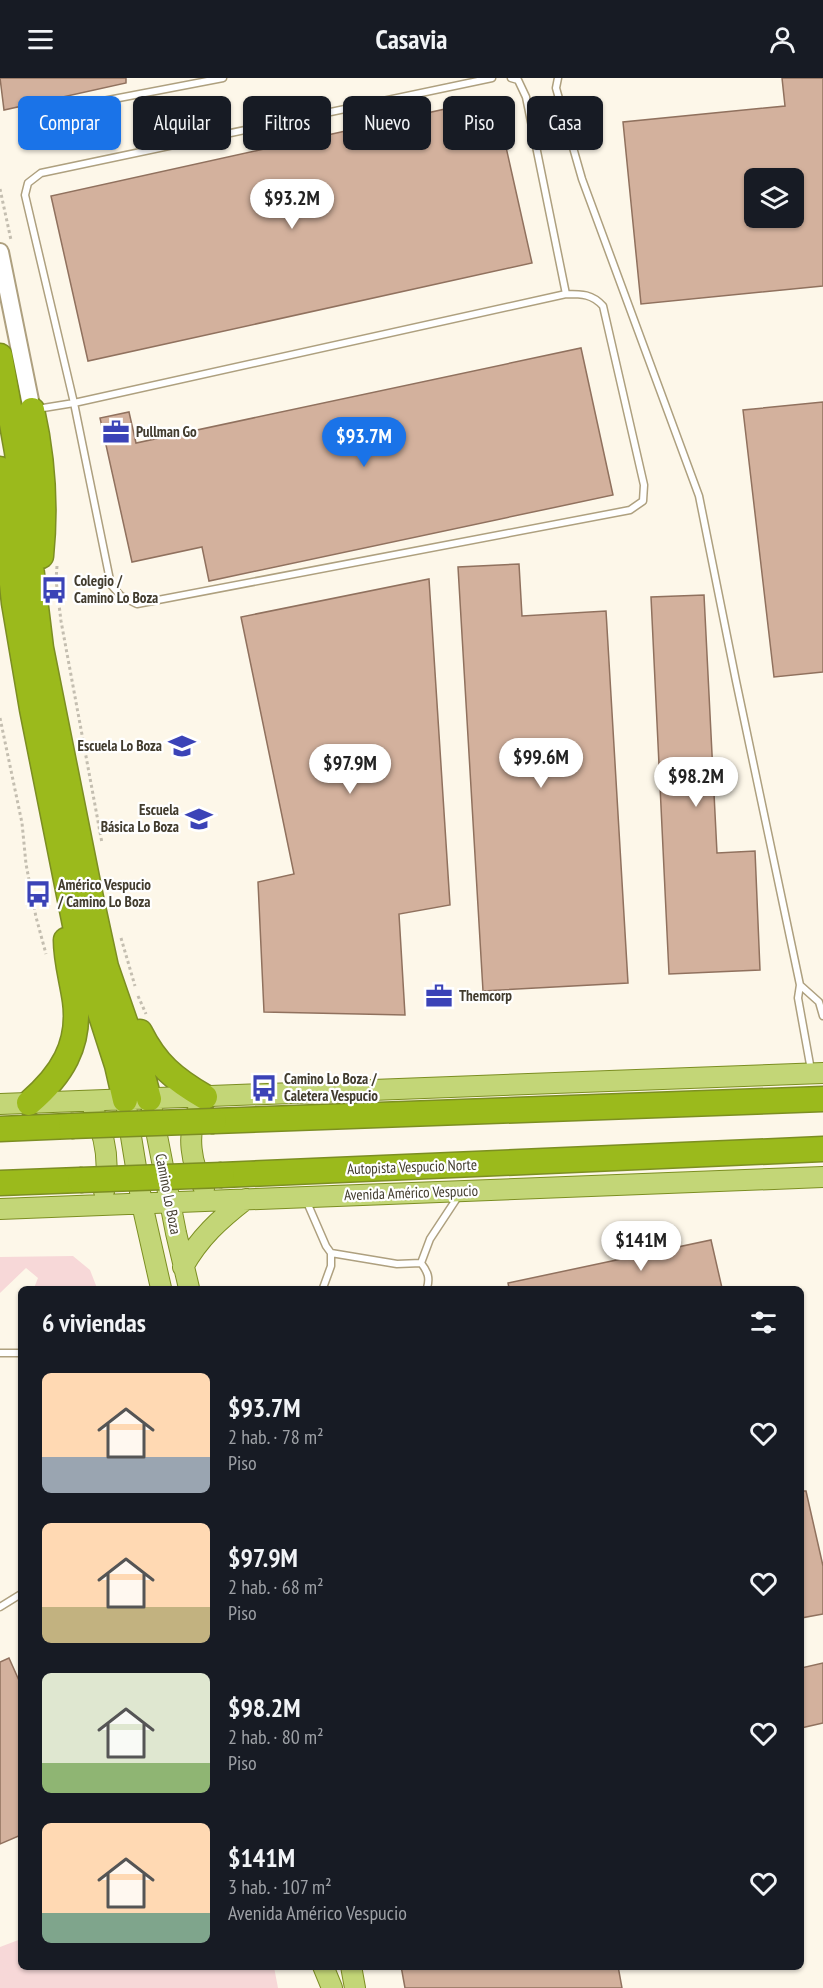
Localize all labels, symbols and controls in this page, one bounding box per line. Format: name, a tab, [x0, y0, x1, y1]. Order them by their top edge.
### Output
text: Casavia	[376, 22, 447, 56]
icon: menu	[24, 23, 57, 56]
icon: person	[766, 23, 799, 56]
chip: Comprar	[18, 96, 121, 150]
chip: Alquilar	[133, 96, 231, 150]
chip: Filtros	[243, 96, 331, 150]
chip: Nuevo	[343, 96, 431, 150]
chip: Piso	[443, 96, 515, 150]
chip: Casa	[527, 96, 603, 150]
map controls	[744, 168, 804, 228]
button: layers	[744, 168, 804, 228]
pin: $93.2M	[243, 179, 341, 230]
text: $93.2M	[264, 185, 320, 211]
office icon: Pullman Go	[101, 417, 131, 447]
pin: $93.7M	[315, 417, 413, 468]
place label: Pullman Go	[136, 422, 197, 441]
text: $93.7M	[336, 423, 392, 449]
place label: Colegio / Camino Lo Boza	[74, 571, 158, 607]
bus stop icon: Colegio / Camino Lo Boza	[39, 575, 69, 605]
school or university icon: Escuela Lo Boza	[167, 731, 197, 761]
place label: Escuela Lo Boza	[77, 736, 162, 755]
pin: $99.6M	[492, 738, 590, 789]
pin: $97.9M	[301, 744, 399, 795]
text: $99.6M	[513, 744, 569, 770]
text: $97.9M	[323, 750, 377, 776]
pin: $98.2M	[647, 757, 745, 808]
text: $98.2M	[668, 763, 724, 789]
place label: Escuela Básica Lo Boza	[101, 800, 179, 836]
school or university icon: Escuela Básica Lo Boza	[184, 804, 214, 834]
place label: Américo Vespucio / Camino Lo Boza	[57, 875, 151, 911]
bus stop icon: Américo Vespucio / Camino Lo Boza	[23, 879, 53, 909]
office icon: Themcorp	[424, 981, 454, 1011]
place label: Themcorp	[459, 986, 512, 1005]
place label: Camino Lo Boza / Caletera Vespucio	[284, 1069, 378, 1105]
bus stop icon: Camino Lo Boza / Caletera Vespucio	[249, 1073, 279, 1103]
street label: Camino Lo Boza	[151, 1152, 186, 1236]
street label: Autopista Vespucio Norte	[347, 1155, 477, 1178]
street label: Avenida Américo Vespucio	[344, 1181, 478, 1204]
pin: $141M	[599, 1221, 683, 1272]
text: $141M	[615, 1227, 667, 1253]
text: 6 viviendas	[42, 1306, 146, 1339]
icon: filters	[747, 1306, 780, 1339]
text: $93.7M	[228, 1391, 301, 1424]
icon: home	[90, 1397, 162, 1469]
icon: heart	[747, 1417, 780, 1450]
text: 2 hab. · 78 m²	[228, 1424, 324, 1450]
text: Piso	[228, 1450, 257, 1476]
text: $97.9M	[228, 1541, 298, 1574]
icon: home	[90, 1547, 162, 1619]
icon: heart	[747, 1567, 780, 1600]
text: 2 hab. · 68 m²	[228, 1574, 324, 1600]
text: Piso	[228, 1600, 257, 1626]
text: $98.2M	[228, 1691, 301, 1724]
icon: home	[90, 1697, 162, 1769]
icon: heart	[747, 1717, 780, 1750]
text: 2 hab. · 80 m²	[228, 1724, 324, 1750]
text: Piso	[228, 1750, 257, 1776]
text: $141M	[228, 1841, 295, 1874]
icon: home	[90, 1847, 162, 1919]
icon: heart	[747, 1867, 780, 1900]
text: 3 hab. · 107 m²	[228, 1874, 332, 1900]
text: Avenida Américo Vespucio	[228, 1900, 407, 1926]

